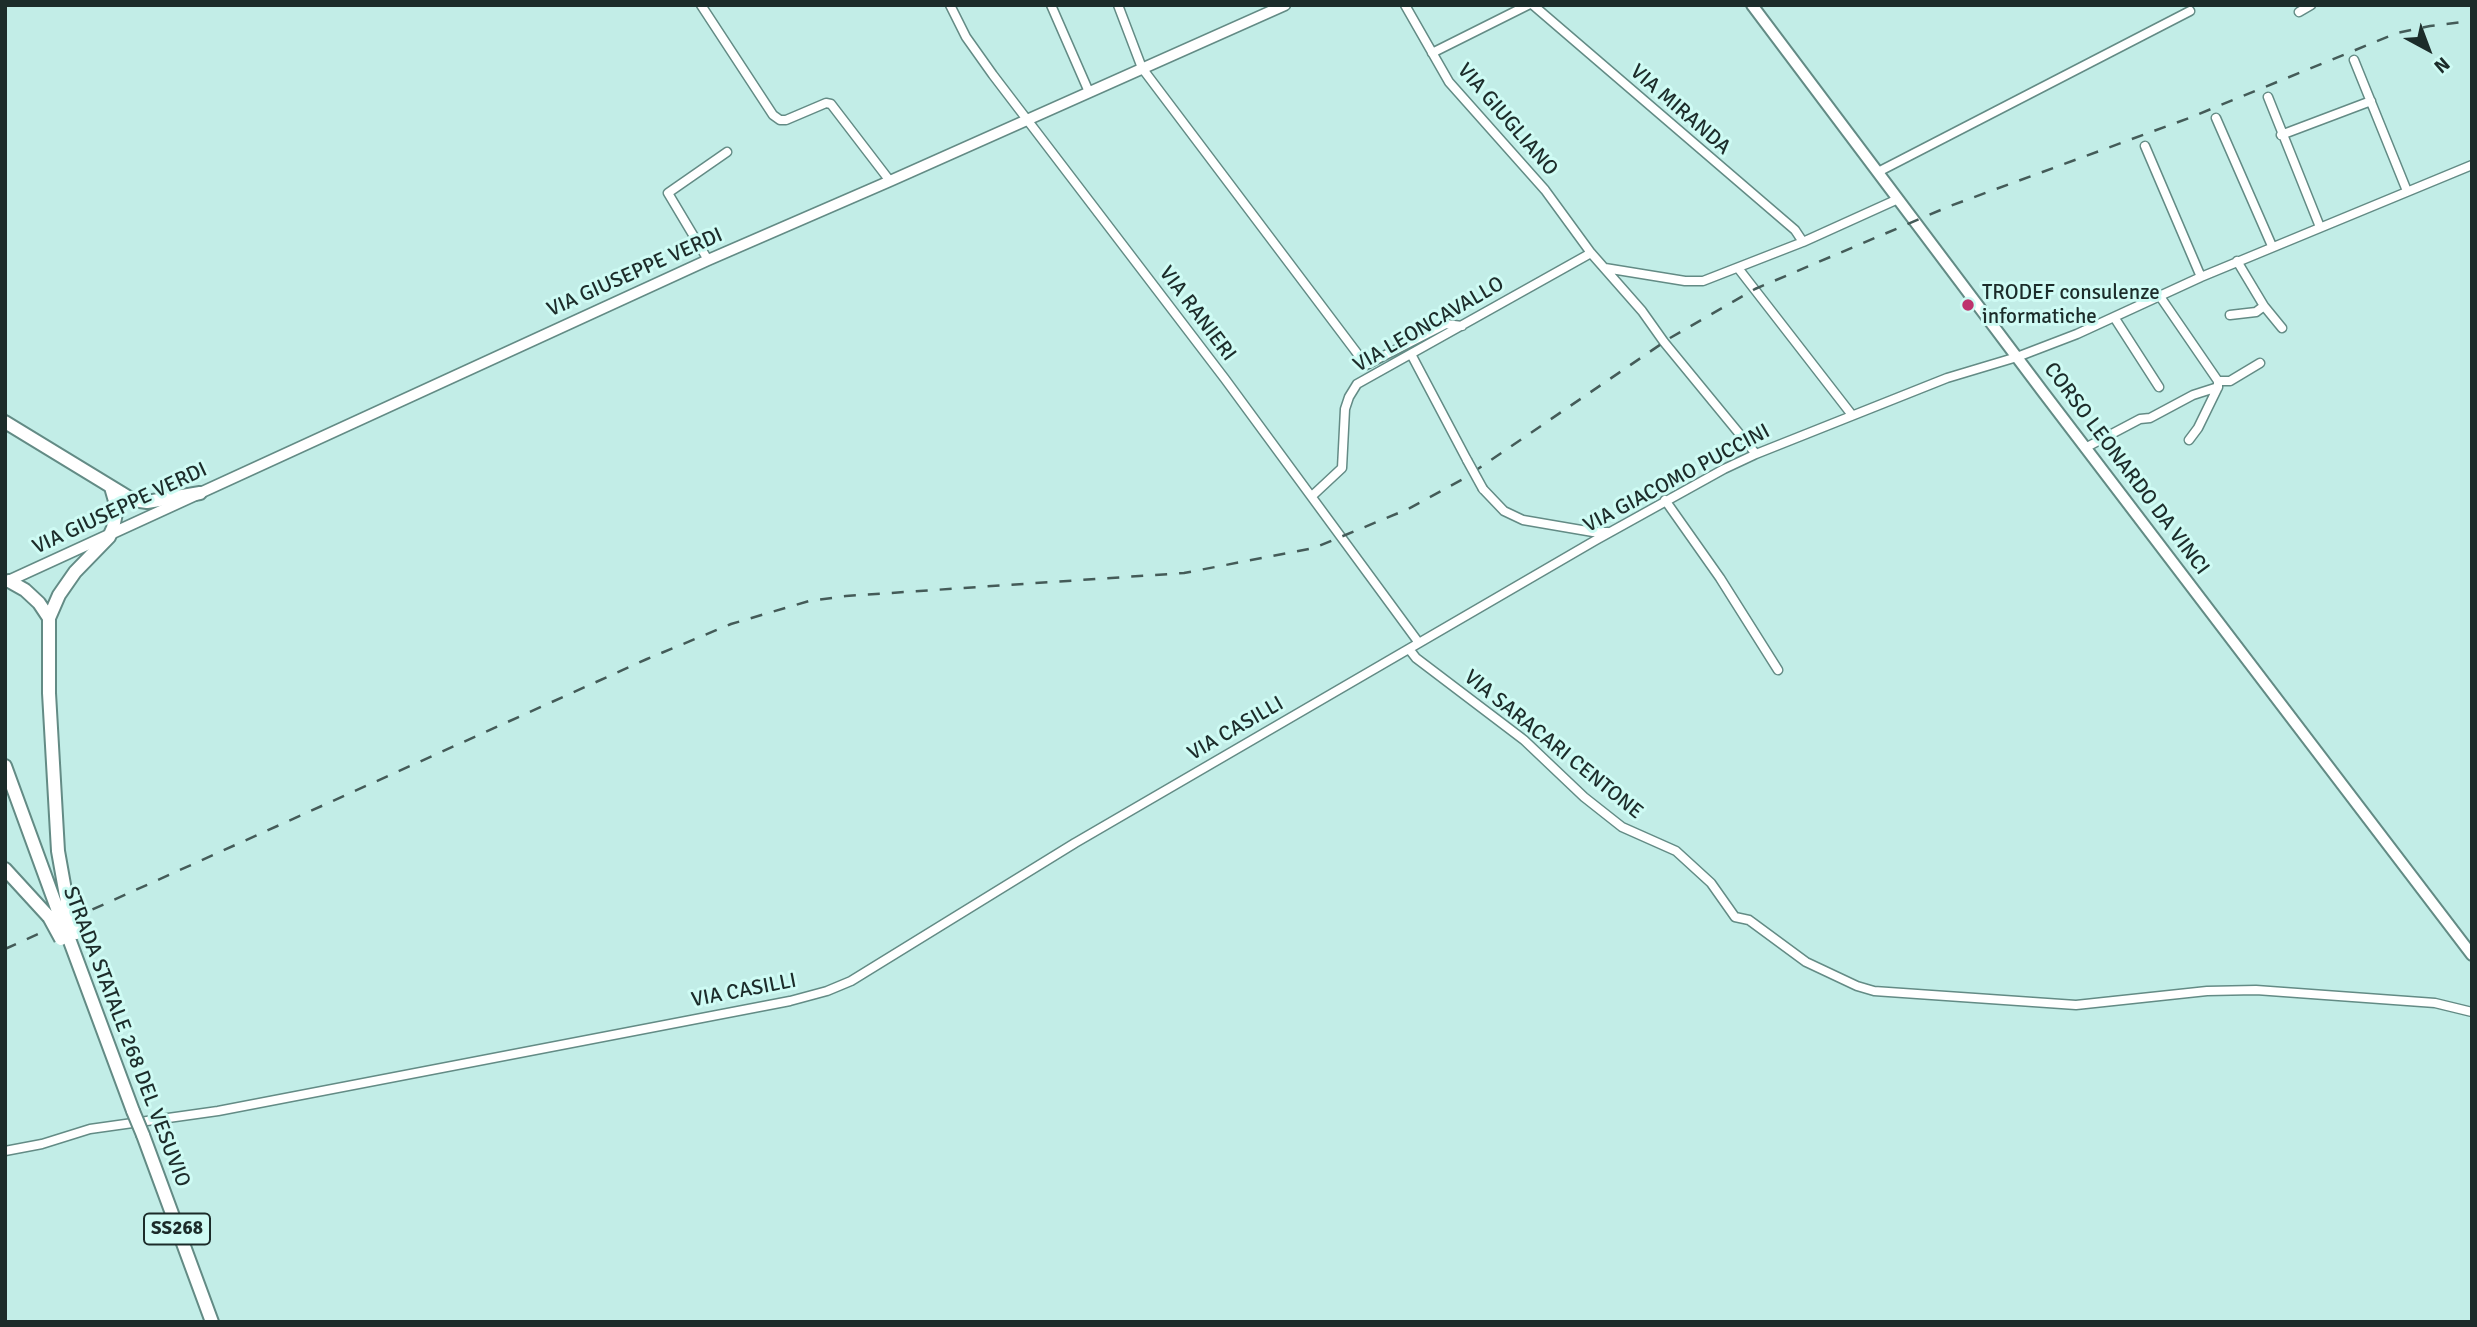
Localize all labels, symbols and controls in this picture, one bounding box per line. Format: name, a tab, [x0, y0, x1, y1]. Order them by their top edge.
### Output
north arrow	[2393, 14, 2463, 84]
text: N	[2429, 51, 2455, 78]
street label: VIA GIUGLIANO	[1451, 59, 1563, 181]
street label: VIA MIRANDA	[1625, 60, 1735, 160]
street label: VIA GIUSEPPE VERDI	[543, 223, 727, 323]
street label: VIA RANIERI	[1153, 262, 1241, 366]
street label: VIA LEONCAVALLO	[1349, 272, 1509, 378]
place label: TRODEF consulenze informatiche	[1982, 280, 2160, 330]
marker: TRODEF consulenze informatiche	[1960, 297, 1976, 313]
street label: CORSO LEONARDO DA VINCI	[2038, 358, 2214, 580]
street label: VIA GIACOMO PUCCINI	[1580, 419, 1774, 539]
street label: VIA GIUSEPPE VERDI	[29, 458, 211, 560]
street label: VIA SARACARI CENTONE	[1458, 665, 1648, 825]
street label: VIA CASILLI	[1183, 691, 1289, 767]
street label: STRADA STATALE 268 DEL VESUVIO	[57, 883, 195, 1191]
street label: VIA CASILLI	[689, 968, 799, 1014]
road number: SS268	[144, 1214, 210, 1245]

